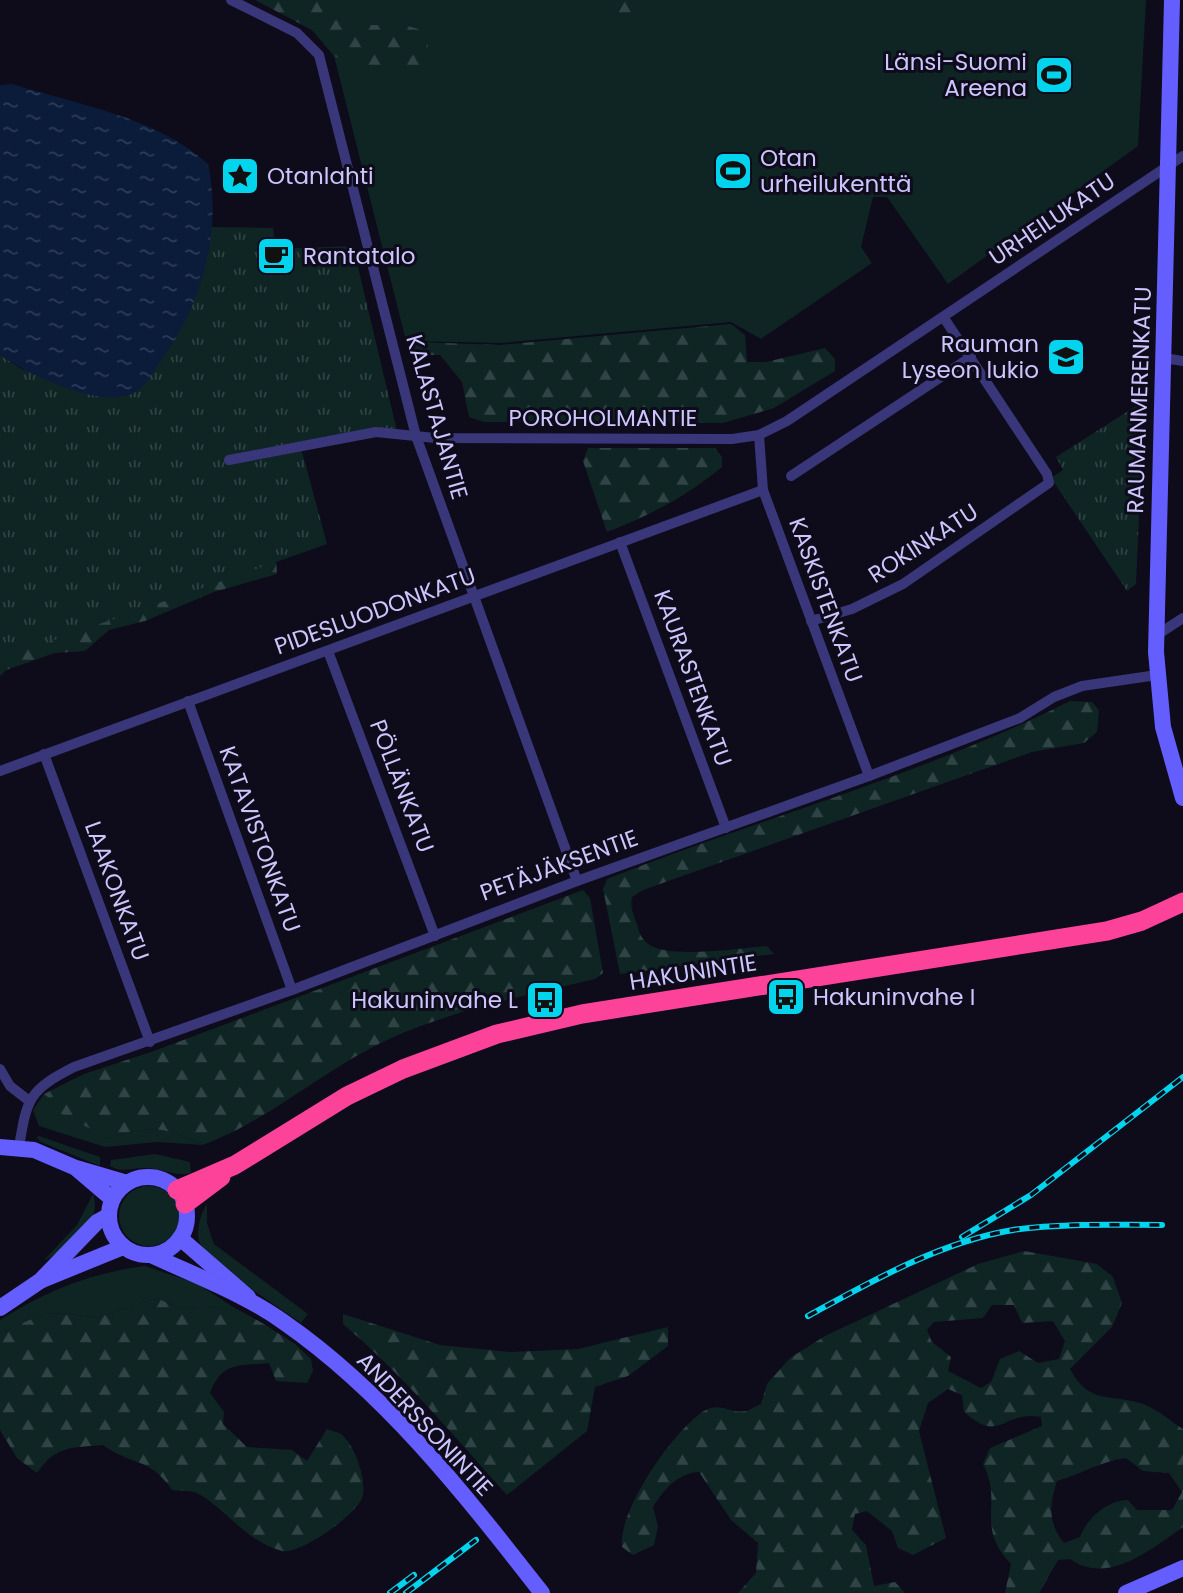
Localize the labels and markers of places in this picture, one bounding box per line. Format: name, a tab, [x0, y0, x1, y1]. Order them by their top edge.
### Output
place label: Länsi-Suomi Areena	[884, 46, 1027, 104]
sports icon: Länsi-Suomi Areena	[1033, 54, 1075, 96]
place label: Otan urheilukenttä	[760, 142, 911, 200]
sports icon: Otan urheilukenttä	[712, 150, 754, 192]
place icon: Otanlahti	[219, 155, 261, 197]
place label: Otanlahti	[267, 160, 374, 192]
cafe icon: Rantatalo	[255, 235, 297, 277]
place label: Rantatalo	[303, 240, 415, 272]
place label: Rauman Lyseon lukio	[902, 328, 1039, 386]
school or university icon: Rauman Lyseon lukio	[1045, 336, 1087, 378]
bus stop icon: Hakuninvahe I	[765, 976, 807, 1018]
bus stop icon: Hakuninvahe L	[524, 979, 566, 1021]
place label: Hakuninvahe I	[813, 981, 975, 1013]
place label: Hakuninvahe L	[351, 984, 518, 1016]

